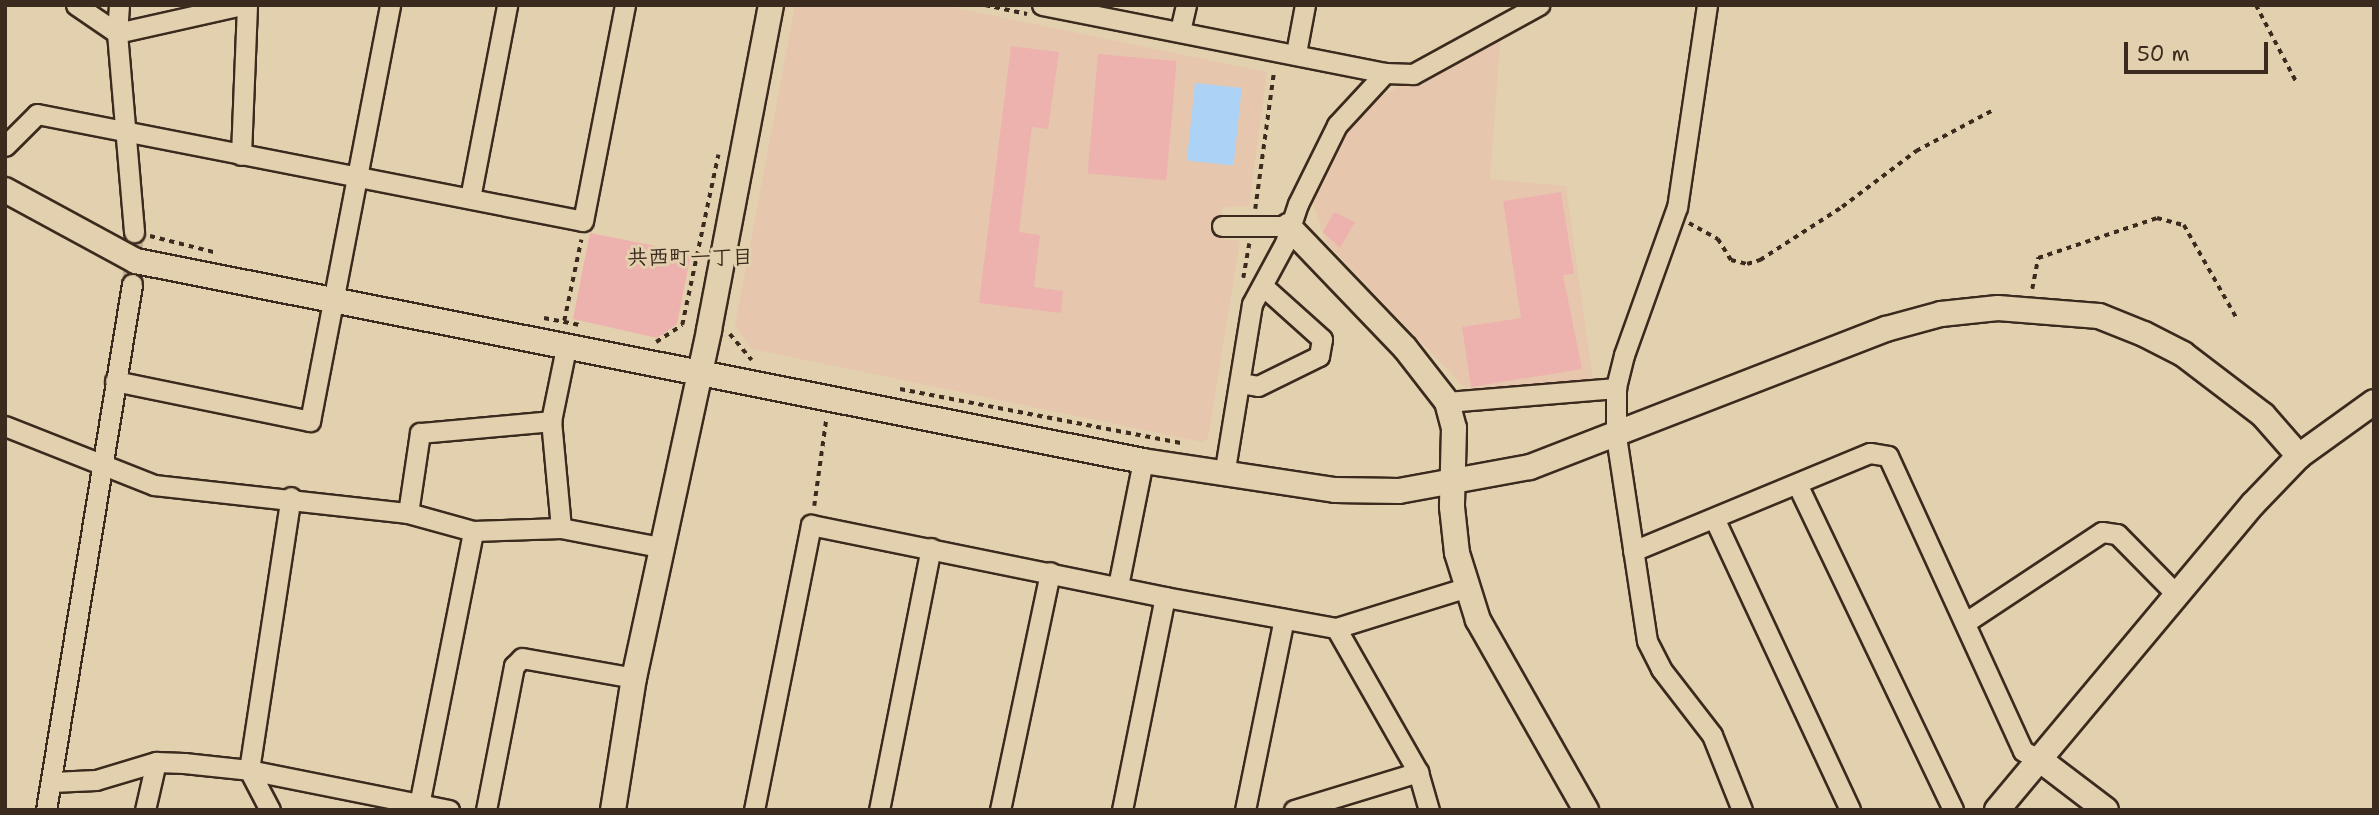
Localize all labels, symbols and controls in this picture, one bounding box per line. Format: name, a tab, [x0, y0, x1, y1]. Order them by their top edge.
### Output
scale bar	[2127, 28, 2270, 72]
text: 50 m	[2137, 40, 2190, 68]
district label: 共西町一丁目	[627, 244, 753, 270]

